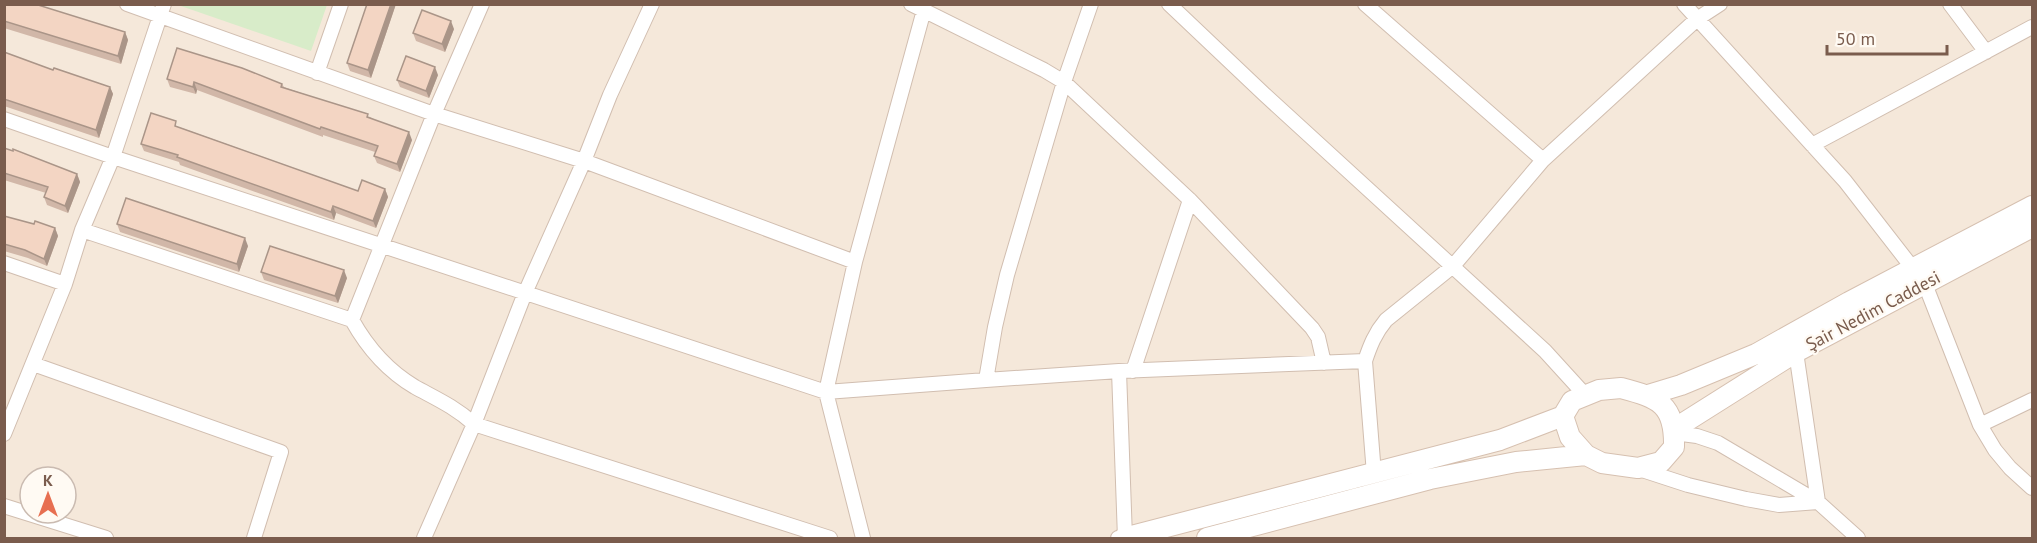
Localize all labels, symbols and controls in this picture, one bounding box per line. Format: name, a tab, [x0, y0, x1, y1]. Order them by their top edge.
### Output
scale bar	[1827, 18, 1947, 56]
text: 50 m	[1836, 27, 1875, 50]
street label: Şair Nedim Caddesi	[1801, 265, 1944, 356]
north arrow	[18, 465, 78, 525]
text: K	[43, 470, 53, 490]

